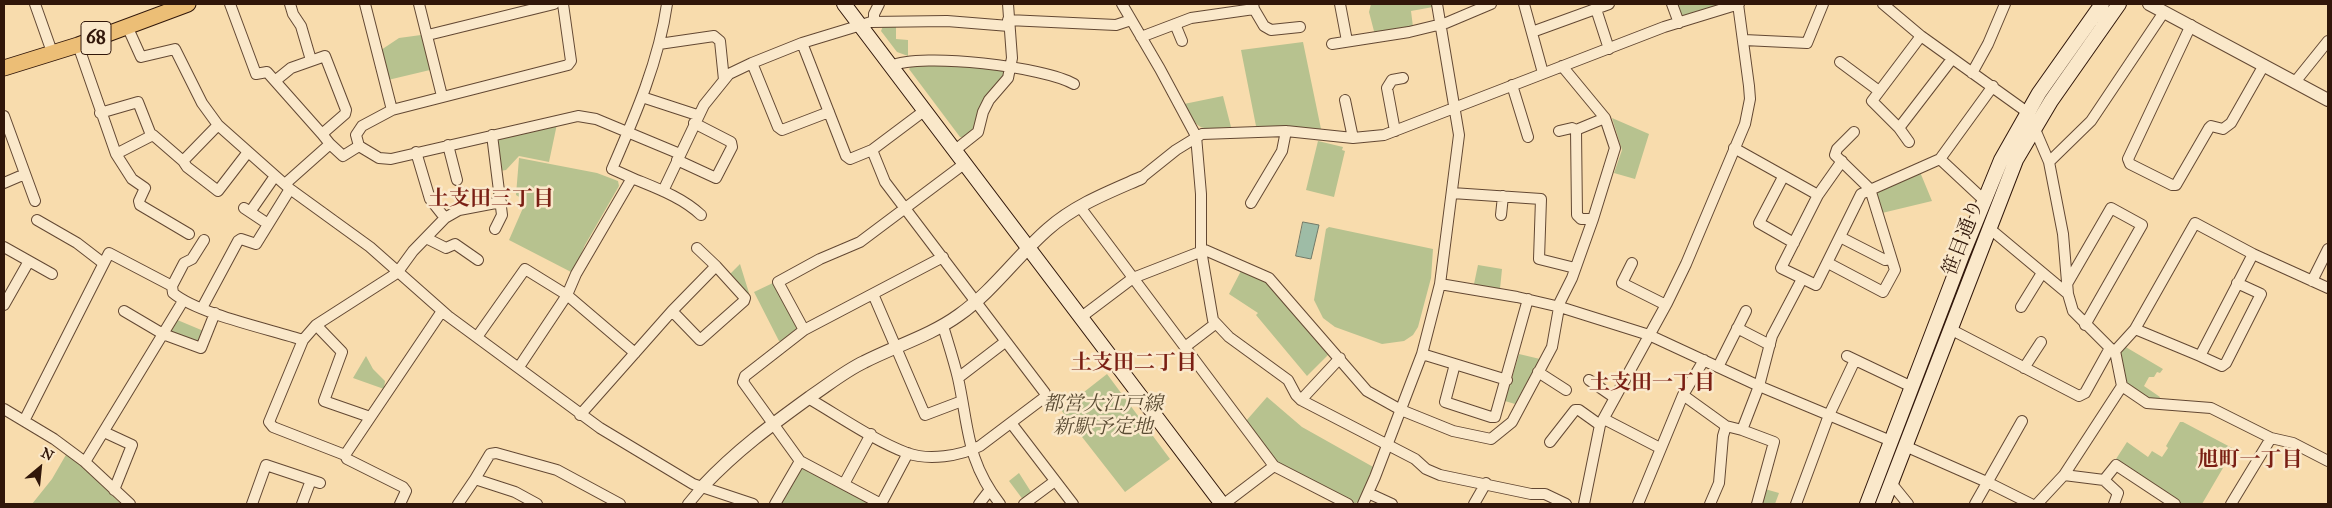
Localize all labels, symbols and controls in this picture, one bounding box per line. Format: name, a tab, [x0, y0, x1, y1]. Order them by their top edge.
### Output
road number: 68	[81, 22, 111, 54]
district label: 土支田三丁目	[428, 187, 554, 213]
street label: 笹目通り	[1938, 196, 1990, 280]
district label: 土支田二丁目	[1071, 351, 1197, 377]
district label: 土支田一丁目	[1589, 371, 1715, 397]
park label: 都営大江戸線 新駅予定地	[1043, 393, 1163, 440]
north arrow	[15, 443, 65, 493]
text: N	[38, 444, 57, 465]
district label: 旭町一丁目	[2198, 448, 2302, 474]

